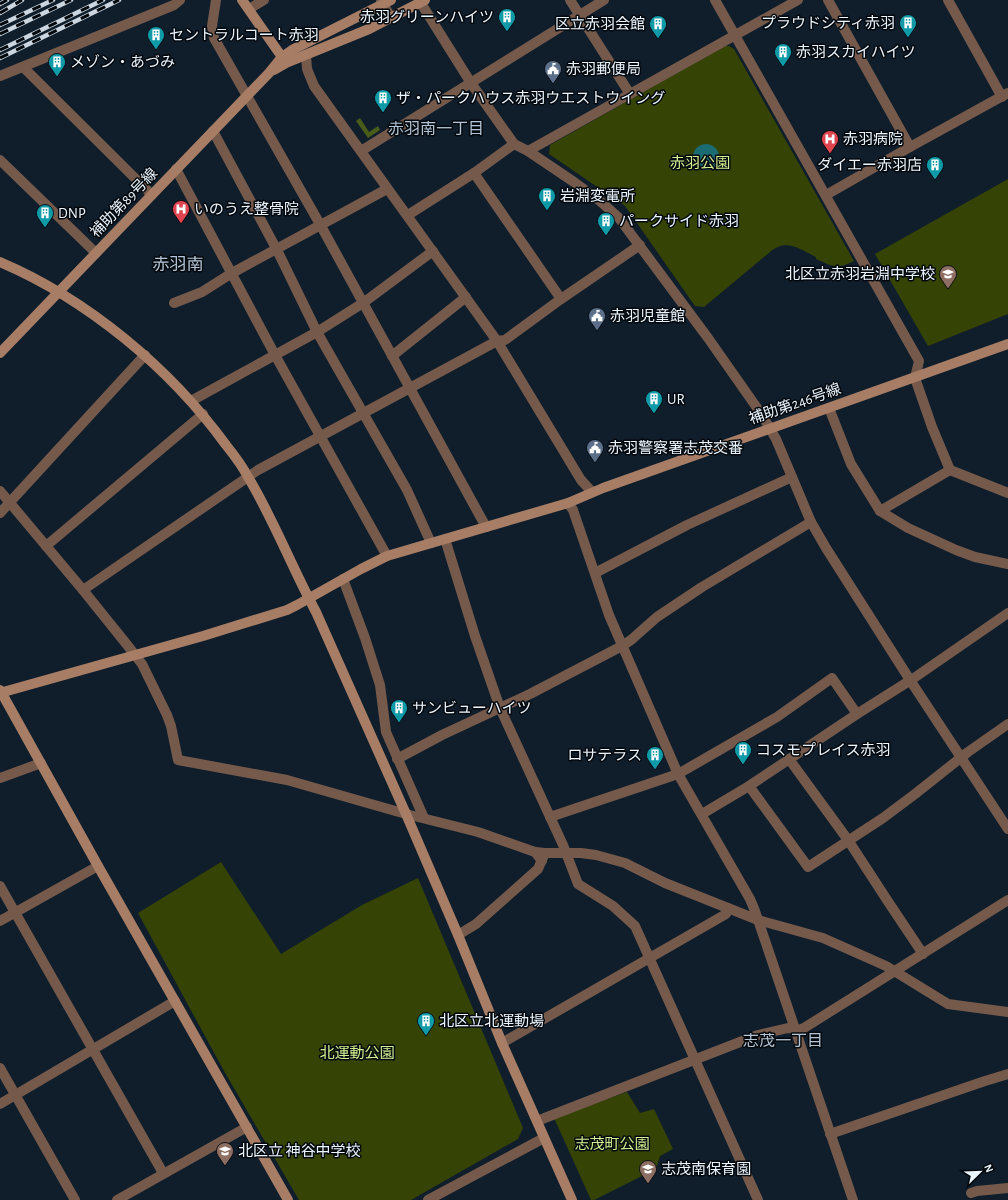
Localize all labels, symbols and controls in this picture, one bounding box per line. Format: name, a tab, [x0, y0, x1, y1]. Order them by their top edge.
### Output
building icon: 赤羽グリーンハイツ	[497, 7, 517, 32]
place label: 赤羽グリーンハイツ	[360, 9, 494, 25]
building icon: プラウドシティ赤羽	[898, 13, 918, 38]
building icon: 区立赤羽会館	[648, 14, 668, 39]
place label: プラウドシティ赤羽	[761, 15, 895, 31]
place label: 区立赤羽会館	[555, 16, 645, 32]
building icon: セントラルコート赤羽	[146, 25, 166, 50]
place label: セントラルコート赤羽	[169, 27, 319, 43]
building icon: 赤羽スカイハイツ	[773, 42, 793, 67]
place label: 赤羽スカイハイツ	[796, 44, 915, 60]
building icon: メゾン・あづみ	[47, 52, 67, 77]
place label: メゾン・あづみ	[70, 54, 175, 70]
public building icon: 赤羽郵便局	[543, 59, 563, 84]
place label: 赤羽郵便局	[566, 61, 641, 77]
building icon: ザ・パークハウス赤羽ウエストウイング	[373, 88, 393, 113]
place label: ザ・パークハウス赤羽ウエストウイング	[396, 90, 665, 106]
district label: 赤羽南一丁目	[388, 121, 484, 137]
hospital icon: 赤羽病院	[820, 129, 840, 154]
place label: 赤羽病院	[843, 131, 903, 147]
park label: 赤羽公園	[670, 155, 730, 171]
building icon: ダイエー赤羽店	[925, 155, 945, 180]
place label: ダイエー赤羽店	[817, 157, 922, 173]
street label: 補助第89号線	[87, 165, 160, 240]
building icon: 岩淵変電所	[537, 186, 557, 211]
place label: 岩淵変電所	[560, 187, 635, 204]
hospital icon: いのうえ整骨院	[171, 199, 191, 224]
place label: いのうえ整骨院	[194, 201, 299, 217]
building icon: DNP	[35, 203, 55, 228]
place label: DNP	[58, 206, 86, 221]
building icon: パークサイド赤羽	[596, 211, 616, 236]
place label: パークサイド赤羽	[619, 213, 739, 229]
district label: 赤羽南	[153, 256, 204, 273]
school or university icon: 北区立赤羽岩淵中学校	[938, 264, 958, 289]
place label: 北区立赤羽岩淵中学校	[785, 265, 935, 282]
public building icon: 赤羽児童館	[587, 306, 607, 331]
place label: 赤羽児童館	[610, 308, 685, 324]
street label: 補助第246号線	[747, 380, 843, 427]
building icon: UR	[644, 389, 664, 414]
place label: UR	[667, 392, 685, 407]
public building icon: 赤羽警察署志茂交番	[585, 438, 605, 463]
place label: 赤羽警察署志茂交番	[608, 440, 743, 456]
building icon: サンビューハイツ	[389, 698, 409, 723]
place label: サンビューハイツ	[412, 700, 531, 716]
building icon: コスモプレイス赤羽	[733, 740, 753, 765]
place label: コスモプレイス赤羽	[756, 742, 891, 758]
building icon: ロサテラス	[645, 745, 665, 770]
place label: ロサテラス	[567, 748, 642, 763]
building icon: 北区立北運動場	[416, 1011, 436, 1036]
place label: 北区立北運動場	[439, 1012, 544, 1029]
district label: 志茂一丁目	[743, 1033, 823, 1049]
park label: 北運動公園	[319, 1044, 395, 1061]
park label: 志茂町公園	[574, 1136, 650, 1152]
school or university icon: 北区立 神谷中学校	[215, 1141, 235, 1166]
place label: 北区立 神谷中学校	[238, 1142, 360, 1159]
north arrow	[960, 1152, 1000, 1192]
school or university icon: 志茂南保育園	[638, 1159, 658, 1184]
place label: 志茂南保育園	[661, 1161, 751, 1177]
text: N	[982, 1163, 995, 1174]

